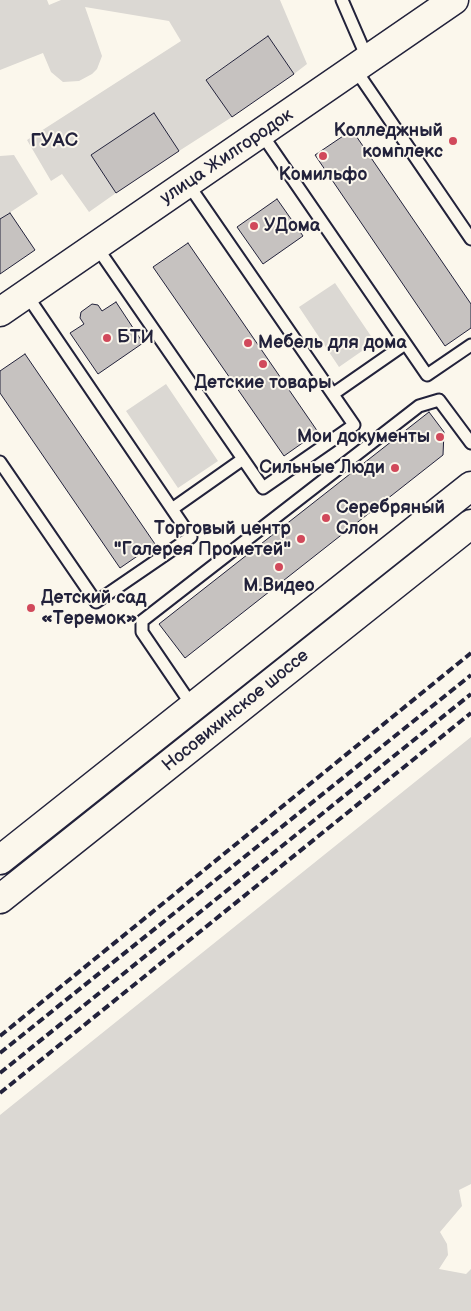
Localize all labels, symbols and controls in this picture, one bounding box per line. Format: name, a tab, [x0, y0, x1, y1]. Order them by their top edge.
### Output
street label: улица Жилгородок	[156, 105, 298, 209]
place label: Колледжный комплекс	[334, 120, 443, 162]
district label: ГУАС	[30, 130, 78, 152]
marker: Колледжный комплекс	[447, 135, 459, 147]
marker: Комильфо	[317, 150, 329, 162]
place label: Комильфо	[279, 164, 367, 186]
place label: УДома	[264, 215, 320, 237]
marker: УДома	[248, 220, 260, 232]
place label: БТИ	[117, 327, 154, 349]
marker: БТИ	[101, 332, 113, 344]
place label: Мебель для дома	[258, 332, 407, 354]
marker: Мебель для дома	[242, 337, 254, 349]
marker: Детские товары	[257, 358, 269, 370]
place label: Детские товары	[194, 372, 332, 394]
place label: Мои документы	[297, 426, 430, 448]
marker: Мои документы	[434, 431, 446, 443]
place label: Сильные Люди	[259, 457, 385, 479]
marker: Сильные Люди	[389, 462, 401, 474]
place label: Серебряный Слон	[336, 497, 445, 540]
marker: Серебряный Слон	[320, 512, 332, 524]
place label: Торговый центр "Галерея Прометей"	[114, 518, 291, 560]
marker: Торговый центр "Галерея Прометей"	[295, 533, 307, 545]
marker: М.Видео	[273, 561, 285, 573]
place label: М.Видео	[243, 575, 315, 597]
place label: Детский сад «Теремок»	[41, 587, 146, 630]
marker: Детский сад «Теремок»	[25, 602, 37, 614]
street label: Носовихинское шоссе	[158, 645, 314, 777]

